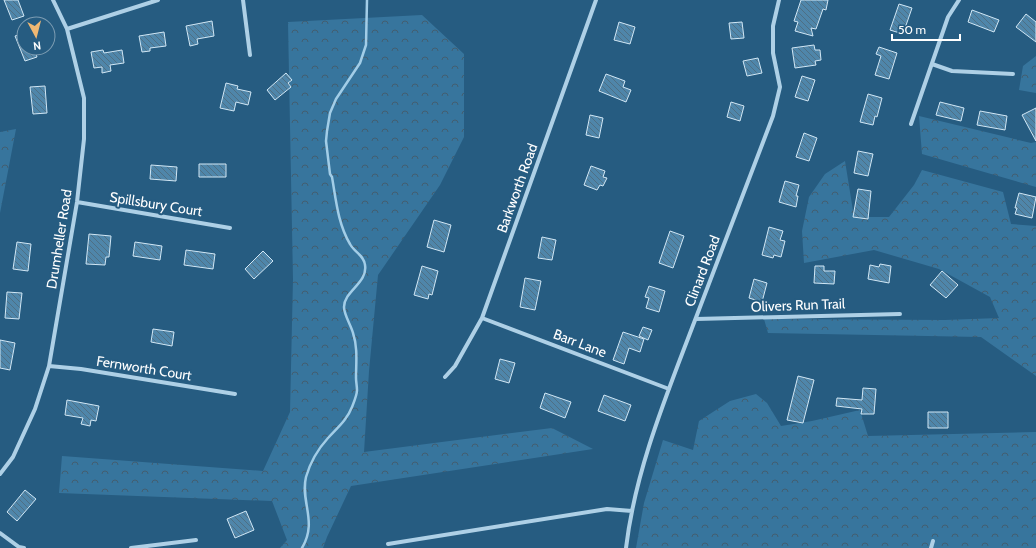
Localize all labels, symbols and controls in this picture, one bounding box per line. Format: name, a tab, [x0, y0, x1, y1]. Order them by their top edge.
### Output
north arrow	[16, 16, 56, 56]
scale bar	[892, 16, 960, 42]
text: 50 m	[898, 22, 926, 37]
text: N	[33, 39, 42, 53]
street label: Barkworth Road	[492, 141, 542, 235]
street label: Drumheller Road	[42, 188, 76, 290]
street label: Spillsbury Court	[108, 188, 204, 220]
street label: Clinard Road	[680, 233, 724, 309]
street label: Olivers Run Trail	[751, 294, 846, 316]
street label: Barr Lane	[551, 325, 609, 361]
street label: Fernworth Court	[95, 352, 193, 384]

